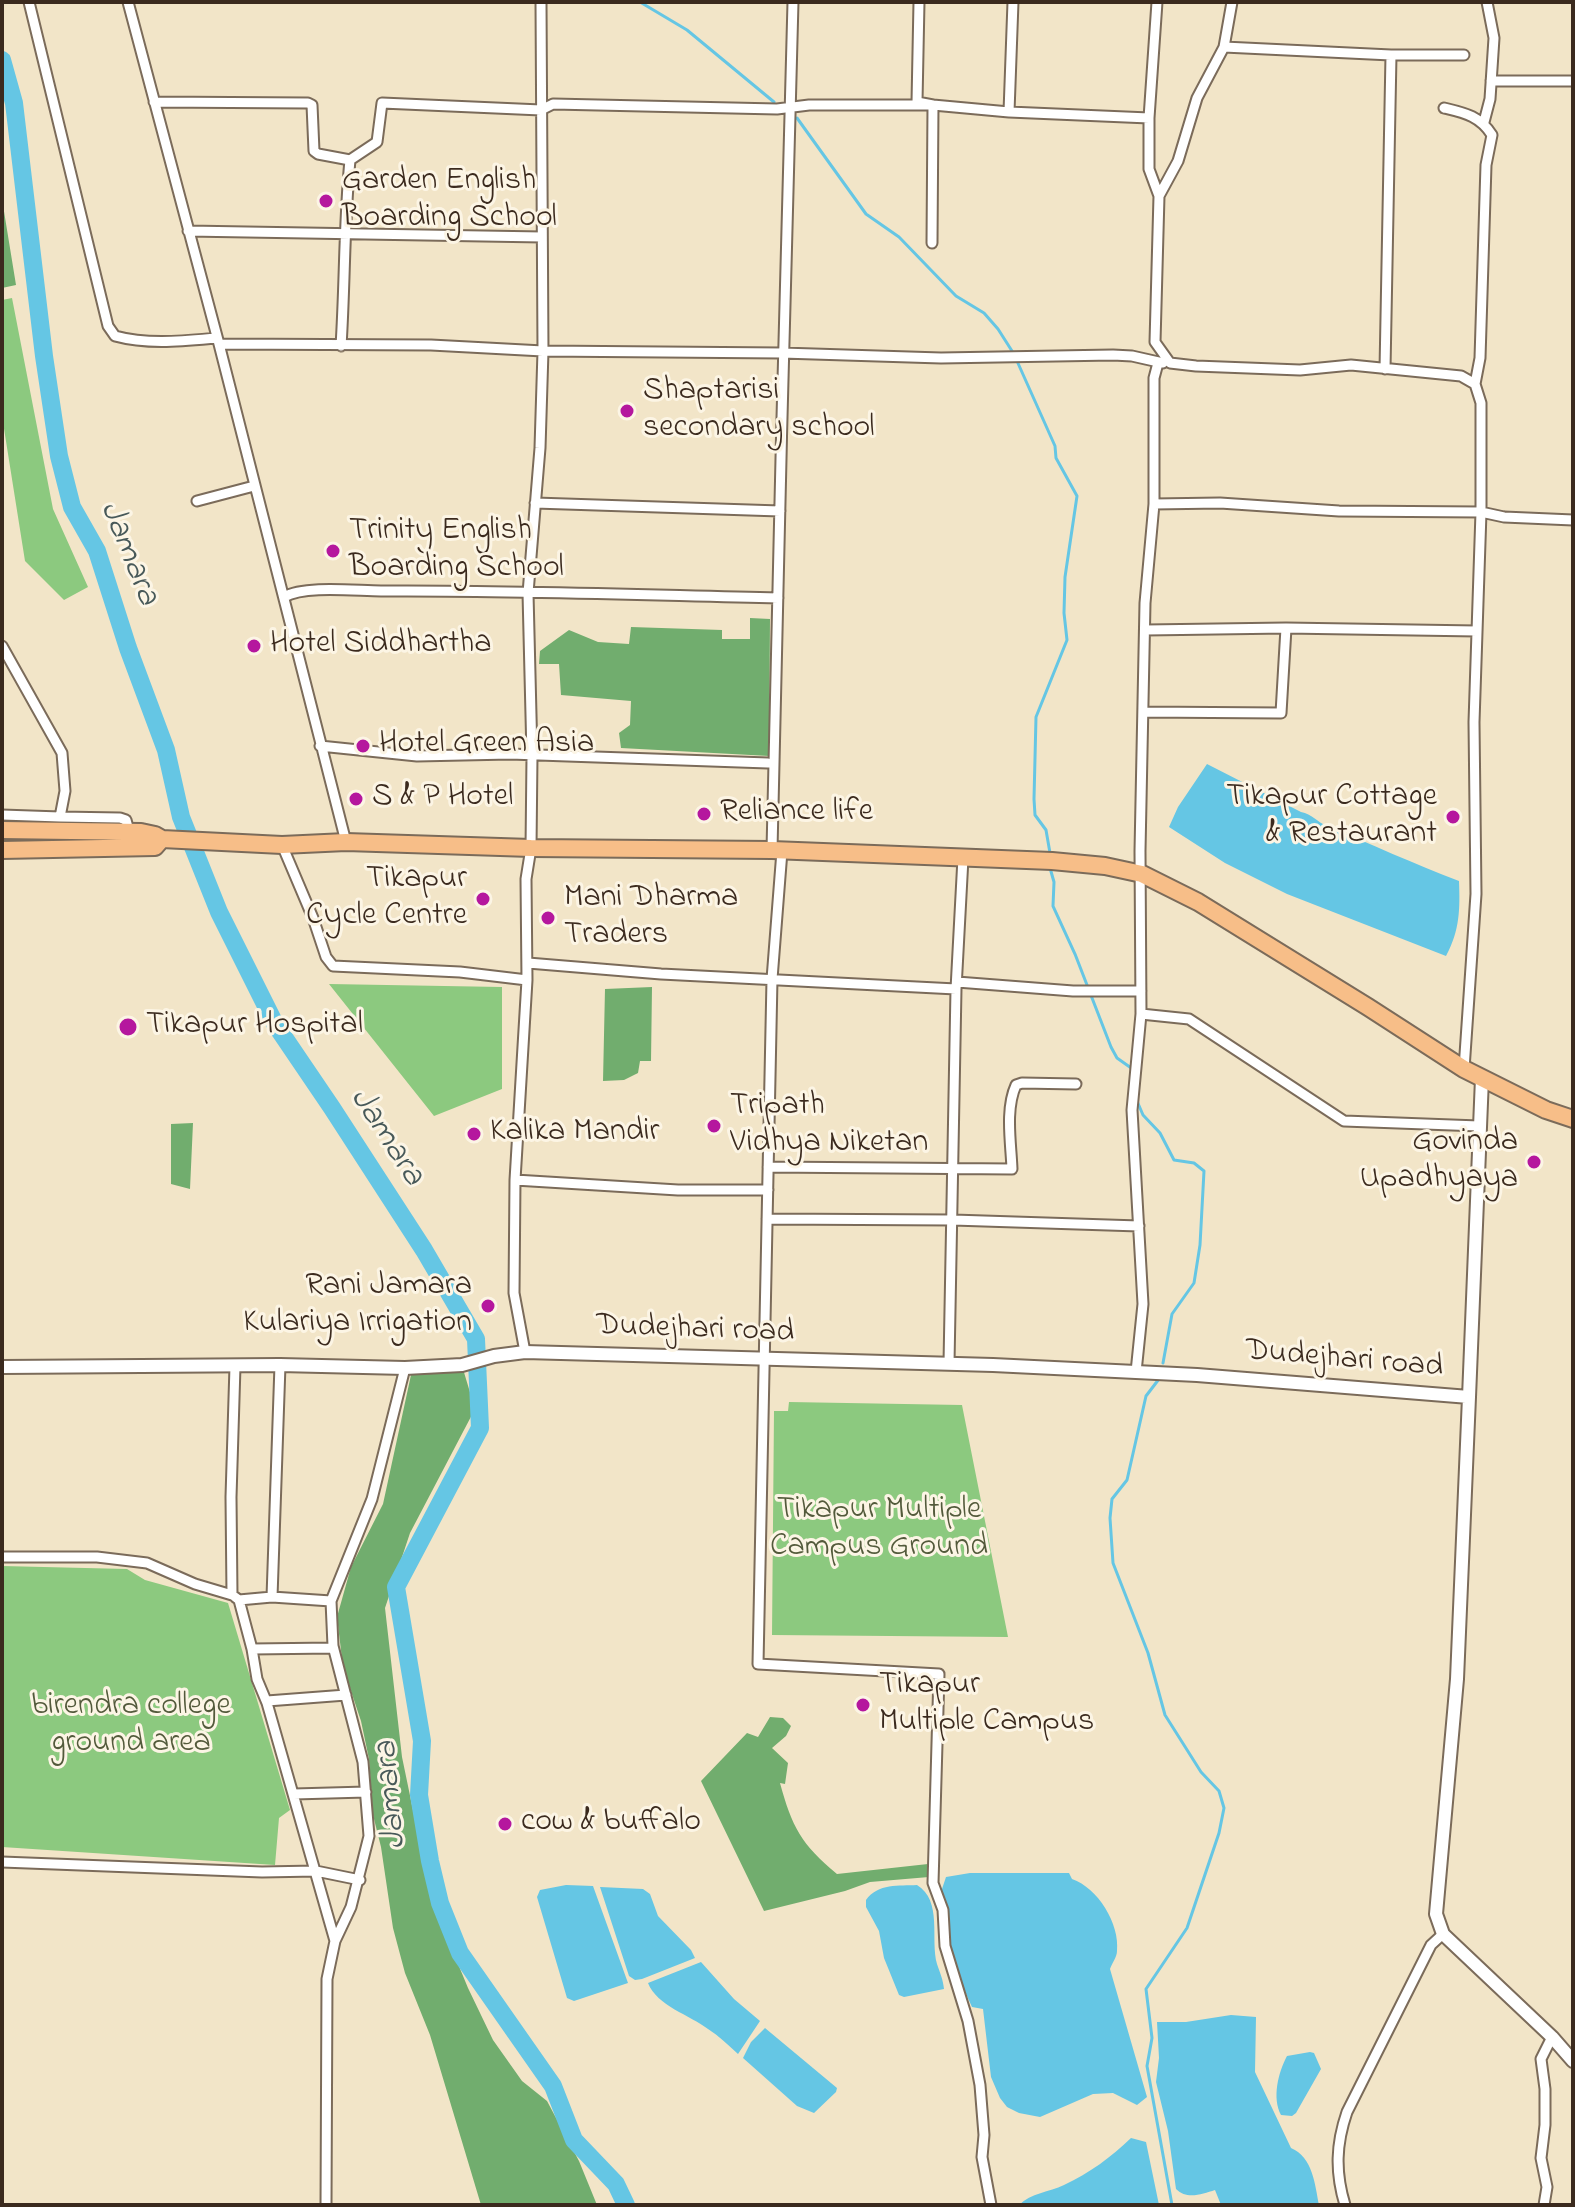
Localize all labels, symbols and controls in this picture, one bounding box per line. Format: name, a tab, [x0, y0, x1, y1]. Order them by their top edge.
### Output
place label: Garden English Boarding School	[342, 164, 557, 239]
marker: Garden English Boarding School	[317, 192, 335, 210]
place label: Shaptarisi secondary school	[643, 374, 875, 449]
marker: Shaptarisi secondary school	[618, 402, 636, 420]
water label: Jamara	[88, 496, 166, 612]
place label: Trinity English Boarding School	[349, 514, 564, 589]
marker: Trinity English Boarding School	[324, 542, 342, 560]
place label: Hotel Siddhartha	[270, 627, 492, 665]
marker: Hotel Siddhartha	[245, 637, 263, 655]
place label: Hotel Green Asia	[379, 727, 594, 765]
marker: Hotel Green Asia	[354, 737, 372, 755]
place label: S & P Hotel	[372, 780, 513, 818]
place label: Tikapur Cottage & Restaurant	[1226, 780, 1437, 855]
marker: S & P Hotel	[347, 790, 365, 808]
place label: Reliance life	[720, 795, 873, 833]
marker: Reliance life	[695, 805, 713, 823]
marker: Tikapur Cottage & Restaurant	[1444, 808, 1462, 826]
place label: Tikapur Cycle Centre	[306, 862, 467, 937]
place label: Mani Dharma Traders	[564, 881, 738, 956]
marker: Tikapur Cycle Centre	[474, 890, 492, 908]
marker: Mani Dharma Traders	[539, 909, 557, 927]
place label: Tikapur Hospital	[146, 1008, 363, 1046]
marker: Tikapur Hospital	[117, 1016, 139, 1038]
water label: Jamara	[338, 1081, 432, 1195]
place label: Tripath Vidhya Niketan	[730, 1089, 928, 1164]
place label: Kalika Mandir	[490, 1115, 659, 1153]
marker: Tripath Vidhya Niketan	[705, 1117, 723, 1135]
marker: Kalika Mandir	[465, 1125, 483, 1143]
place label: Govinda Upadhyaya	[1360, 1125, 1518, 1200]
marker: Govinda Upadhyaya	[1525, 1153, 1543, 1171]
place label: Rani Jamara Kulariya Irrigation	[243, 1269, 472, 1344]
marker: Rani Jamara Kulariya Irrigation	[479, 1297, 497, 1315]
street label: Dudejhari road	[595, 1308, 795, 1354]
street label: Dudejhari road	[1244, 1333, 1444, 1389]
park label: Tikapur Multiple Campus Ground	[770, 1493, 988, 1568]
place label: Tikapur Multiple Campus	[879, 1668, 1094, 1743]
park label: birendra college ground area	[31, 1689, 231, 1764]
marker: Tikapur Multiple Campus	[854, 1696, 872, 1714]
water label: Jamara	[368, 1739, 418, 1851]
place label: cow & buffalo	[521, 1805, 701, 1843]
marker: cow & buffalo	[496, 1815, 514, 1833]

